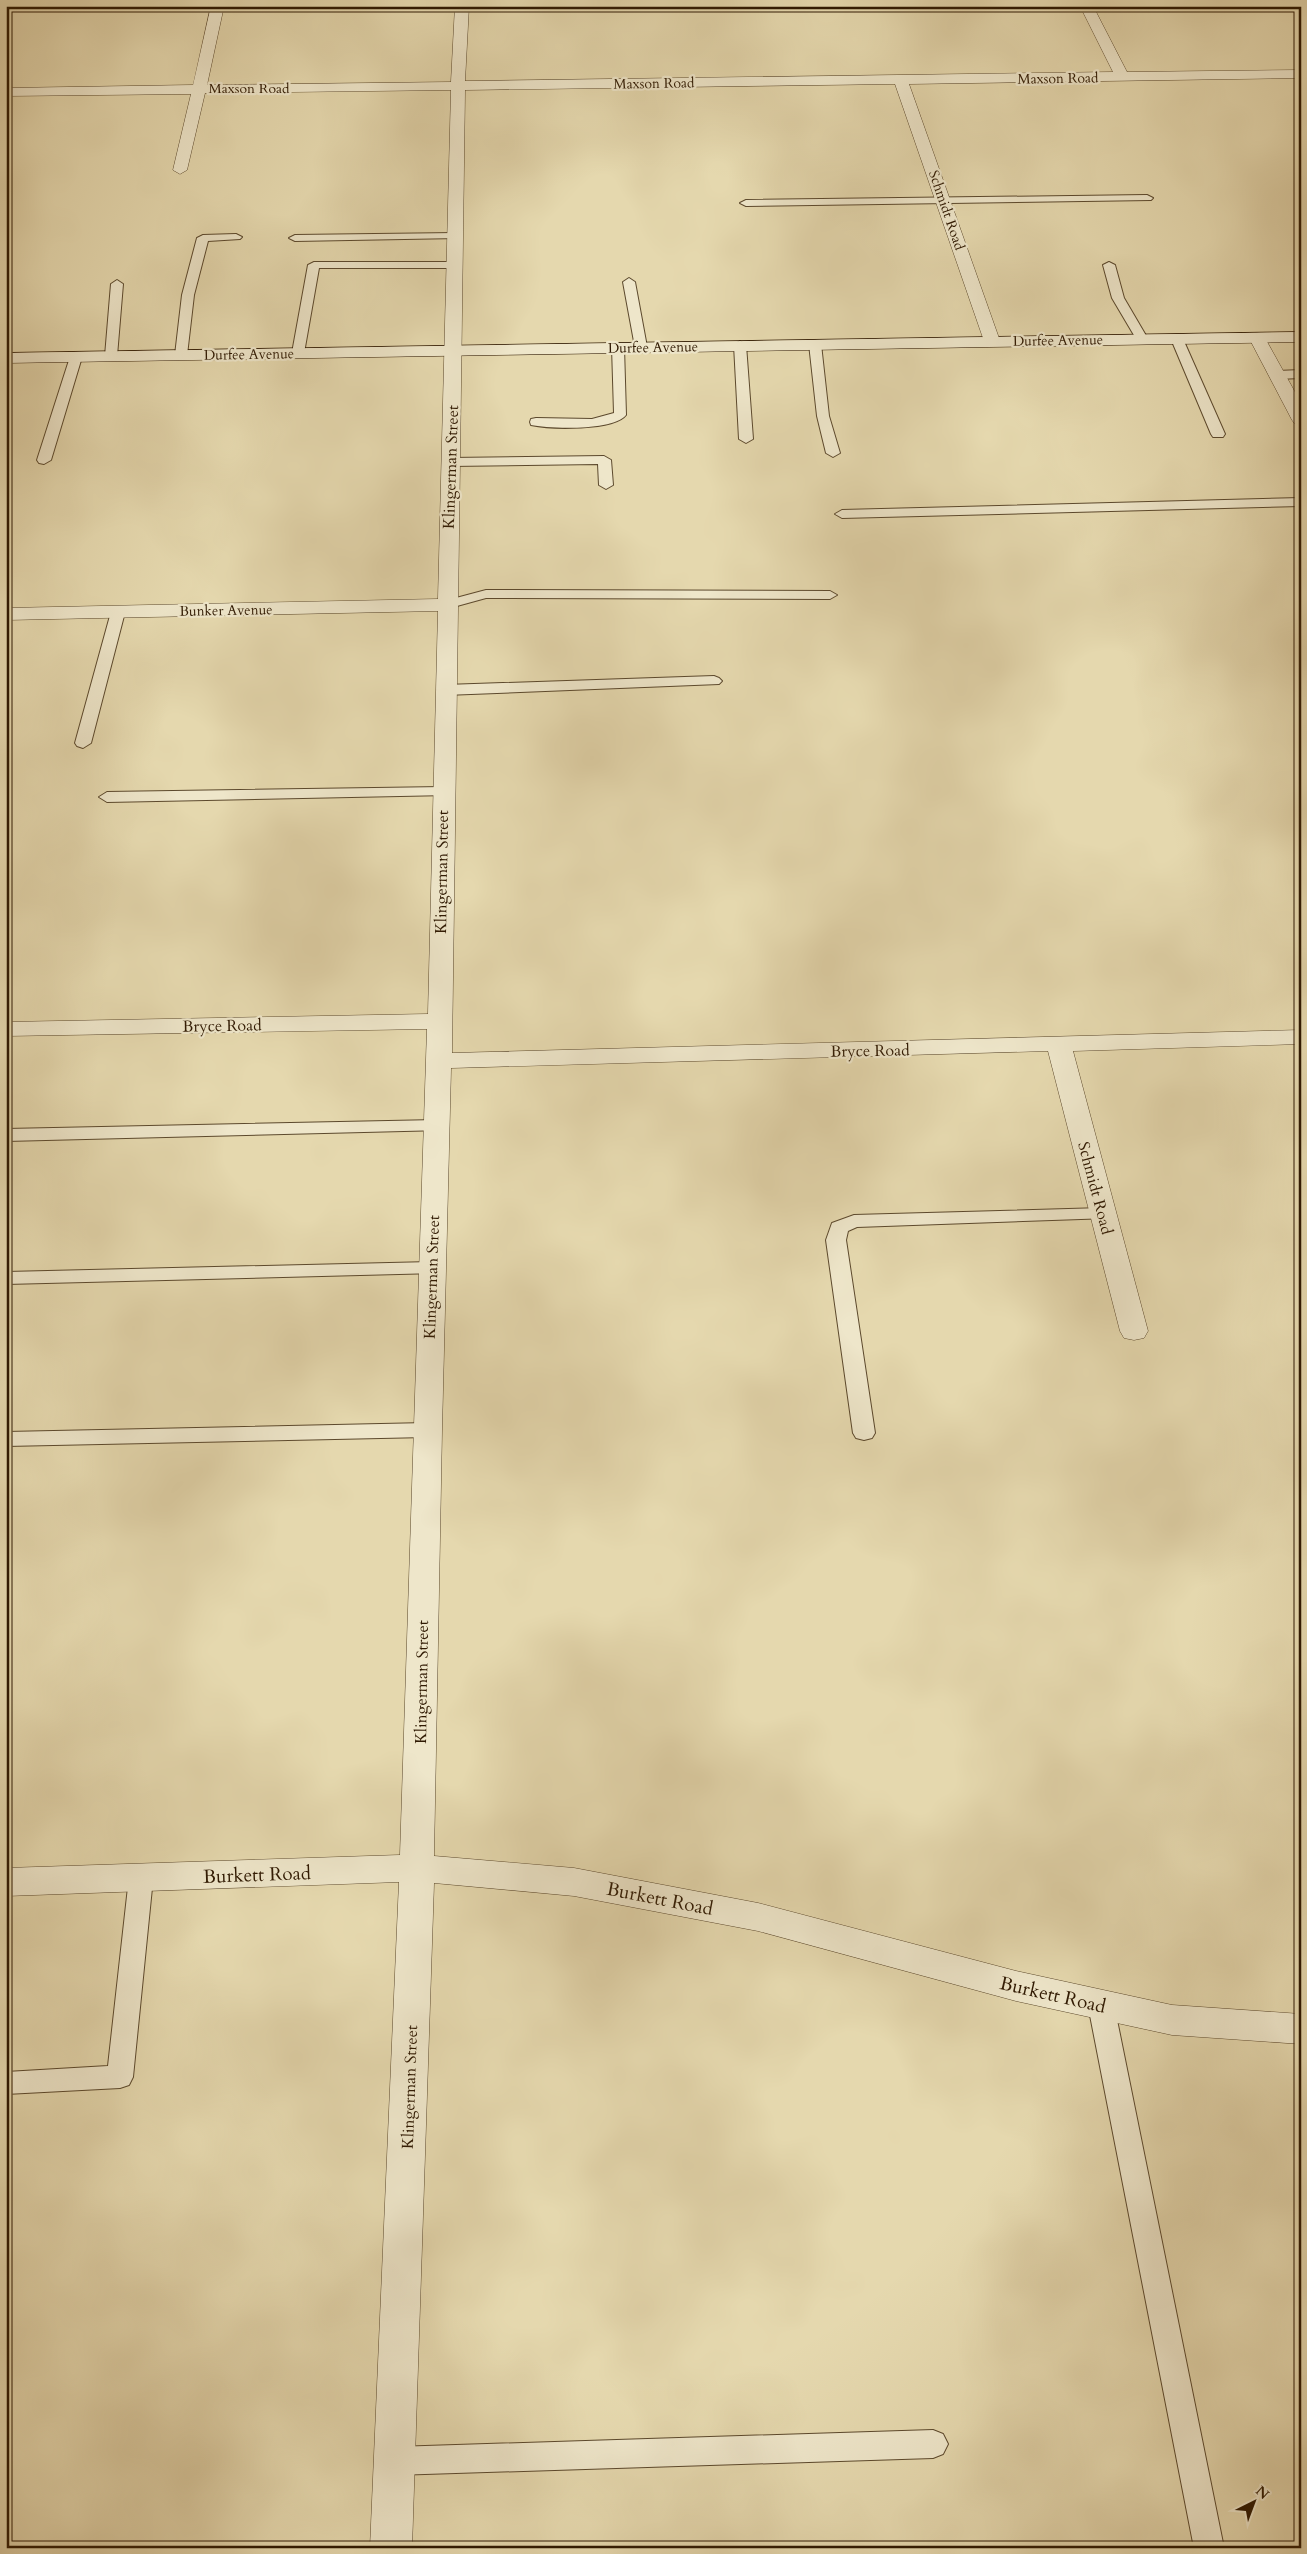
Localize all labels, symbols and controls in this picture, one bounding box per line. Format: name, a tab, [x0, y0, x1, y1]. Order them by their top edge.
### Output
street label: Maxson Road	[1017, 68, 1099, 89]
street label: Maxson Road	[613, 73, 695, 94]
street label: Maxson Road	[209, 79, 290, 98]
street label: Schmidt Road	[924, 168, 969, 253]
street label: Durfee Avenue	[1013, 330, 1103, 351]
street label: Durfee Avenue	[608, 337, 698, 358]
street label: Durfee Avenue	[204, 344, 294, 365]
street label: Klingerman Street	[438, 405, 464, 529]
street label: Bunker Avenue	[179, 600, 273, 621]
street label: Klingerman Street	[430, 810, 454, 934]
street label: Bryce Road	[182, 1014, 262, 1038]
street label: Bryce Road	[830, 1039, 910, 1063]
street label: Schmidt Road	[1072, 1139, 1118, 1238]
street label: Klingerman Street	[419, 1215, 445, 1339]
street label: Klingerman Street	[410, 1620, 434, 1744]
street label: Burkett Road	[203, 1860, 311, 1890]
street label: Burkett Road	[604, 1876, 715, 1922]
street label: Burkett Road	[997, 1970, 1108, 2020]
street label: Klingerman Street	[397, 2025, 423, 2149]
north arrow	[1230, 2476, 1280, 2526]
text: N	[1251, 2482, 1273, 2504]

